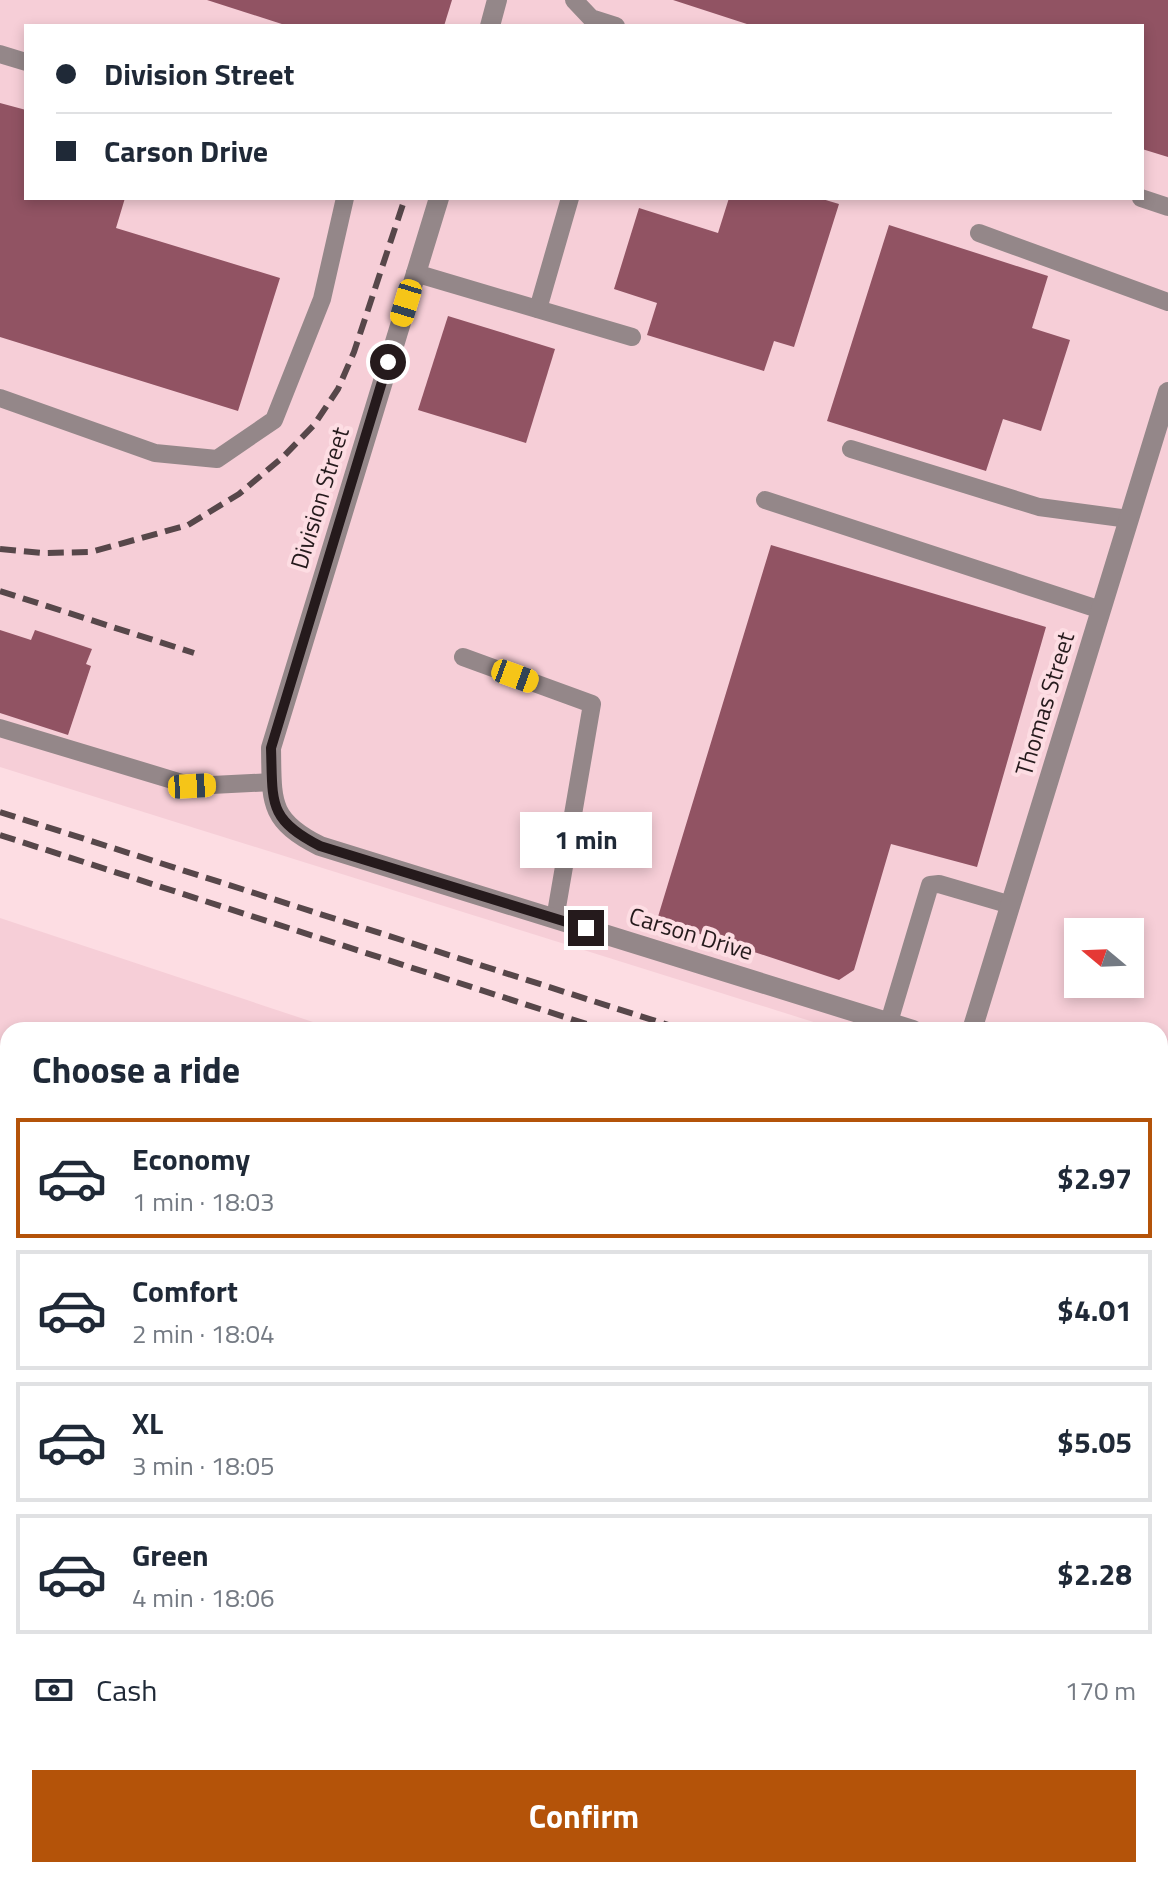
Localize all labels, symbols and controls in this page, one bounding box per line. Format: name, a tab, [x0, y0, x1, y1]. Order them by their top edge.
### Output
text: Division Street	[104, 51, 294, 97]
text: Carson Drive	[104, 128, 268, 174]
car	[388, 277, 424, 329]
route start	[370, 344, 406, 380]
street label: Division Street	[280, 422, 358, 573]
street label: Thomas Street	[1005, 627, 1083, 780]
car	[488, 657, 542, 695]
car	[167, 773, 217, 799]
callout: 1 min	[520, 812, 652, 868]
text: 1 min	[554, 820, 618, 859]
street label: Carson Drive	[625, 897, 758, 969]
route end	[568, 910, 604, 946]
north arrow	[1064, 918, 1144, 998]
map controls	[1064, 918, 1144, 998]
text: Choose a ride	[32, 1042, 240, 1097]
text: Economy	[132, 1136, 250, 1182]
icon: car	[36, 1142, 108, 1214]
text: $2.97	[1057, 1155, 1132, 1201]
text: 1 min · 18:03	[132, 1182, 275, 1221]
text: Comfort	[132, 1268, 238, 1314]
icon: car	[36, 1274, 108, 1346]
text: $4.01	[1057, 1287, 1132, 1333]
text: 2 min · 18:04	[132, 1314, 275, 1353]
text: XL	[132, 1400, 163, 1446]
icon: car	[36, 1406, 108, 1478]
text: $5.05	[1057, 1419, 1132, 1465]
text: 3 min · 18:05	[132, 1446, 275, 1485]
text: Green	[132, 1532, 209, 1578]
icon: car	[36, 1538, 108, 1610]
text: $2.28	[1057, 1551, 1132, 1597]
text: 4 min · 18:06	[132, 1578, 275, 1617]
text: Cash	[96, 1667, 157, 1713]
icon: cash	[32, 1668, 76, 1712]
text: 170 m	[1065, 1671, 1136, 1710]
button: Confirm	[32, 1770, 1136, 1862]

